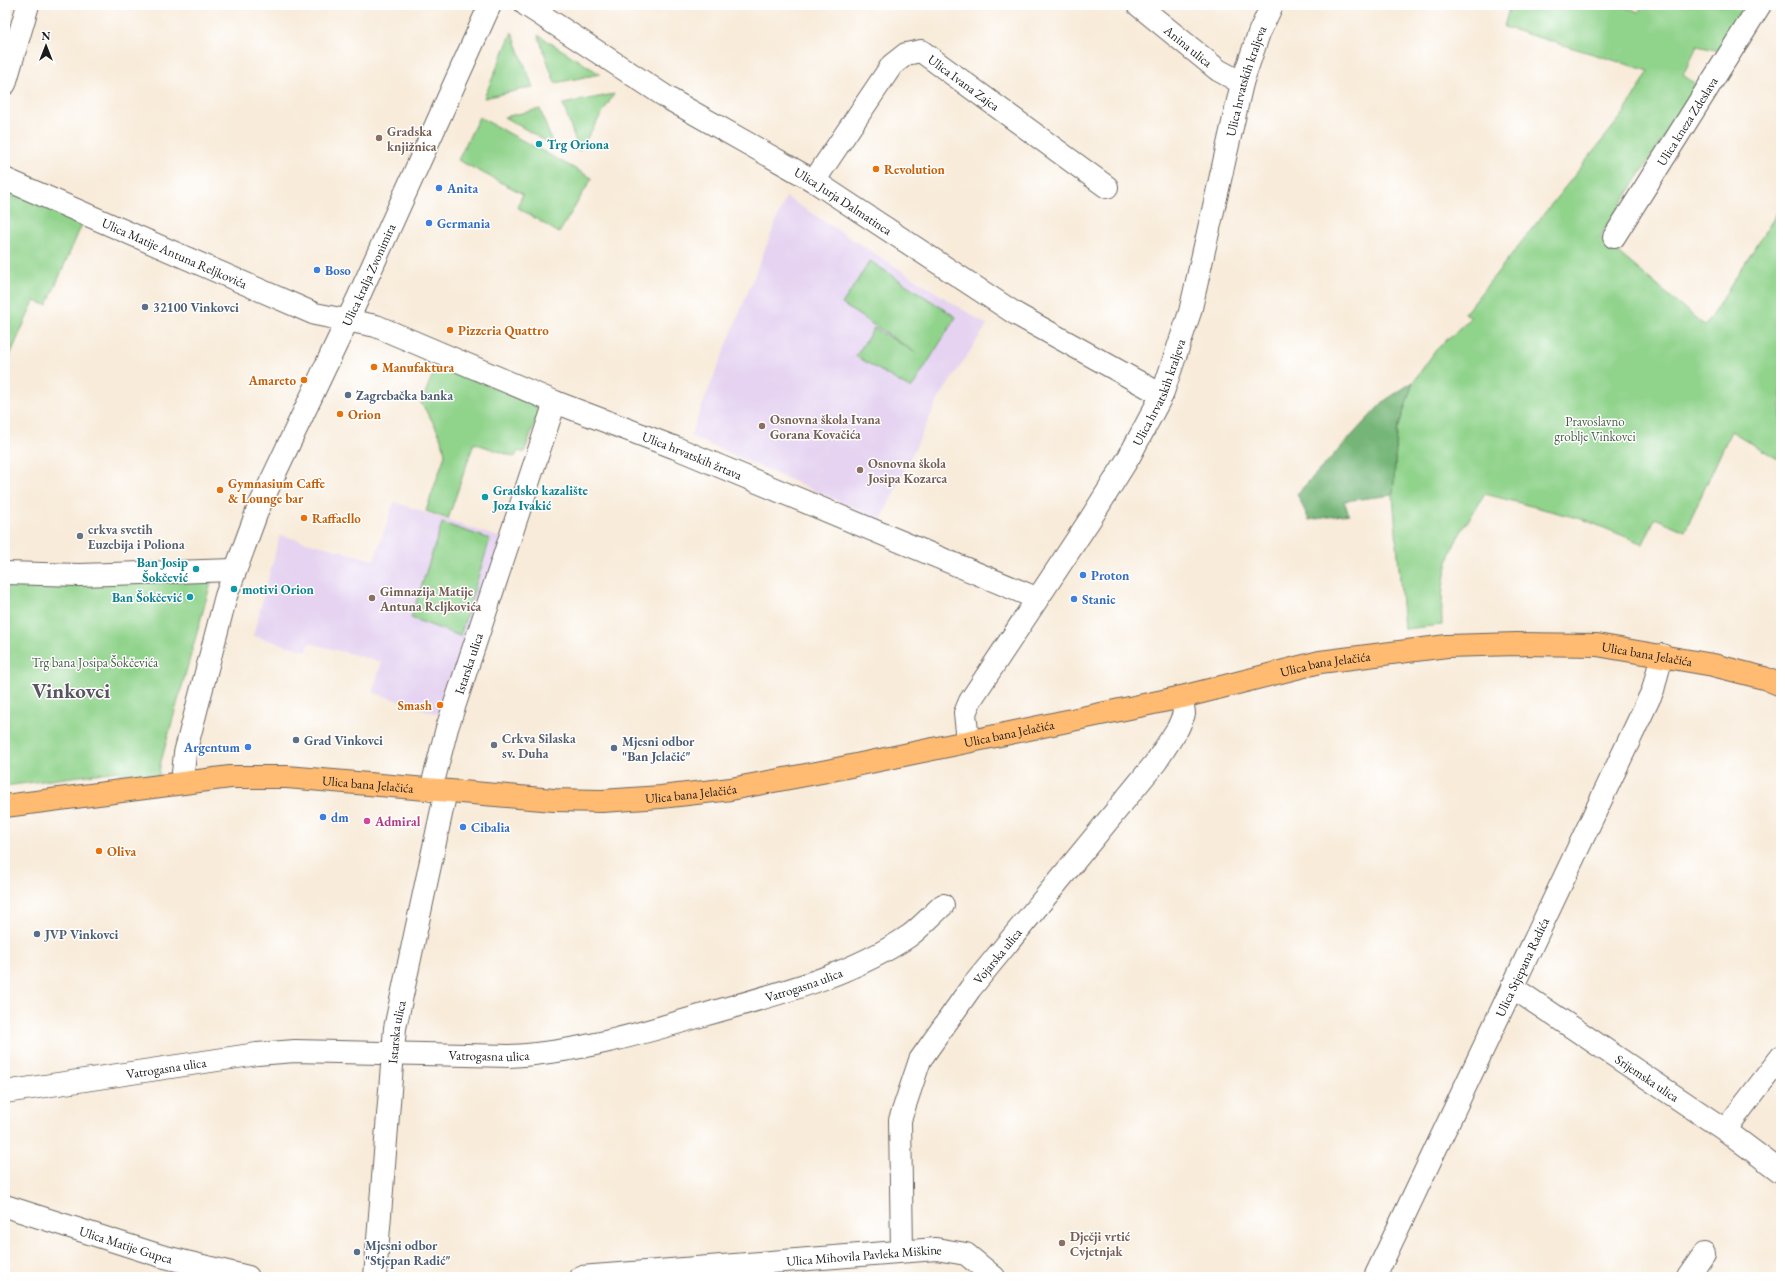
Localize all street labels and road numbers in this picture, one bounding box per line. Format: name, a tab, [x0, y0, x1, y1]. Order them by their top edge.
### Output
street label: Anina ulica	[1160, 21, 1216, 72]
street label: Ulica hrvatskih kraljeva	[1222, 22, 1271, 138]
street label: Ulica Ivana Zajca	[924, 51, 1003, 115]
street label: Ulica kneza Zdeslava	[1653, 73, 1722, 169]
street label: Ulica Jurja Dalmatinca	[791, 164, 896, 239]
street label: Ulica Matije Antuna Reljkovića	[99, 214, 250, 293]
street label: Ulica kralja Zvonimira	[338, 220, 400, 329]
street label: Ulica hrvatskih kraljeva	[1129, 336, 1190, 449]
street label: Ulica hrvatskih žrtava	[640, 428, 745, 484]
street label: Istarska ulica	[451, 630, 487, 697]
street label: Ulica bana Jelačića	[1600, 638, 1694, 670]
street label: Ulica bana Jelačića	[1278, 648, 1372, 681]
street label: Ulica bana Jelačića	[962, 716, 1056, 751]
street label: Ulica bana Jelačića	[321, 772, 415, 797]
street label: Ulica bana Jelačića	[645, 780, 739, 807]
street label: Ulica Stjepana Radića	[1491, 914, 1553, 1020]
street label: Vojarska ulica	[969, 924, 1026, 988]
street label: Vatrogasna ulica	[763, 964, 846, 1006]
street label: Istarska ulica	[384, 998, 410, 1064]
street label: Vatrogasna ulica	[448, 1047, 531, 1065]
street label: Srijemska ulica	[1612, 1051, 1683, 1106]
street label: Vatrogasna ulica	[125, 1054, 208, 1083]
street label: Ulica Matije Gupca	[77, 1222, 175, 1268]
street label: Ulica Mihovila Pavleka Miškine	[786, 1241, 943, 1270]

